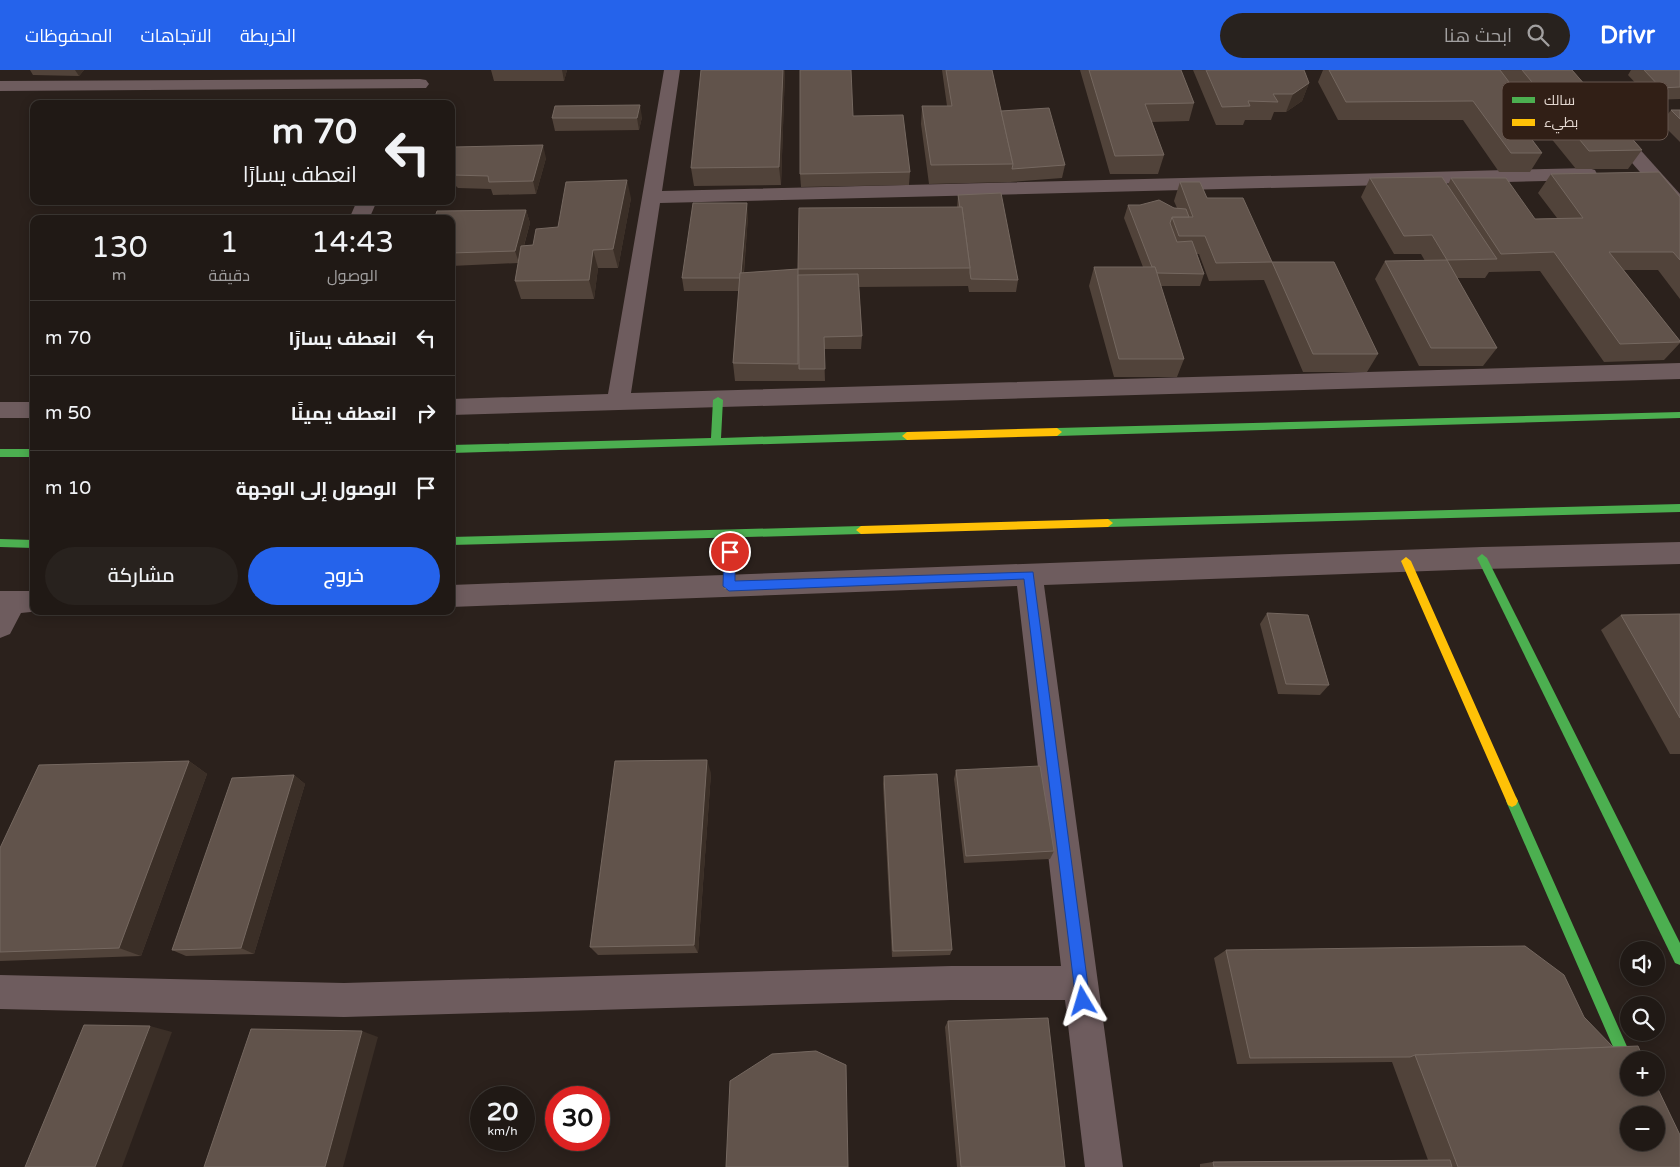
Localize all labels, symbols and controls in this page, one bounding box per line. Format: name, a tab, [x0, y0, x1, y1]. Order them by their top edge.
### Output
search box	[1220, 13, 1570, 58]
icon: search	[1524, 21, 1552, 49]
text: Drivr	[1600, 21, 1655, 50]
text: المحفوظات	[25, 25, 113, 47]
text: الاتجاهات	[141, 25, 212, 47]
text: الخريطة	[240, 25, 296, 47]
text: ابحث هنا	[1444, 25, 1512, 47]
legend	[1502, 82, 1668, 140]
text: سالك	[1544, 92, 1575, 109]
text: 70 m	[272, 111, 357, 153]
text: بطيء	[1544, 114, 1578, 134]
icon: left	[375, 120, 440, 185]
text: انعطف يسارًا	[243, 162, 357, 188]
text: 1	[220, 224, 239, 261]
text: 14:43	[311, 224, 394, 261]
text: 130	[91, 229, 147, 266]
text: m	[112, 265, 127, 285]
text: دقيقة	[208, 266, 250, 286]
text: الوصول	[327, 266, 378, 286]
icon: left	[412, 324, 440, 352]
text: 70 m	[45, 327, 91, 349]
text: انعطف يسارًا	[288, 328, 397, 350]
icon: right	[412, 399, 440, 427]
text: 50 m	[45, 402, 91, 424]
text: انعطف يمينًا	[291, 403, 397, 425]
icon: arrive	[412, 474, 440, 502]
text: 10 m	[45, 477, 91, 499]
text: الوصول إلى الوجهة	[236, 478, 397, 500]
pin	[709, 531, 751, 573]
icon: arrive	[716, 538, 744, 566]
button: مشاركة	[45, 547, 238, 605]
button: خروج	[248, 547, 440, 605]
map controls	[1620, 941, 1665, 1151]
button: sound	[1620, 941, 1665, 986]
position arrow	[1056, 974, 1108, 1026]
button: search	[1620, 996, 1665, 1041]
button: +	[1620, 1051, 1665, 1096]
speed limit sign: 30	[545, 1086, 610, 1151]
text: 20	[487, 1097, 518, 1127]
button: −	[1620, 1106, 1665, 1151]
text: km/h	[487, 1124, 518, 1138]

